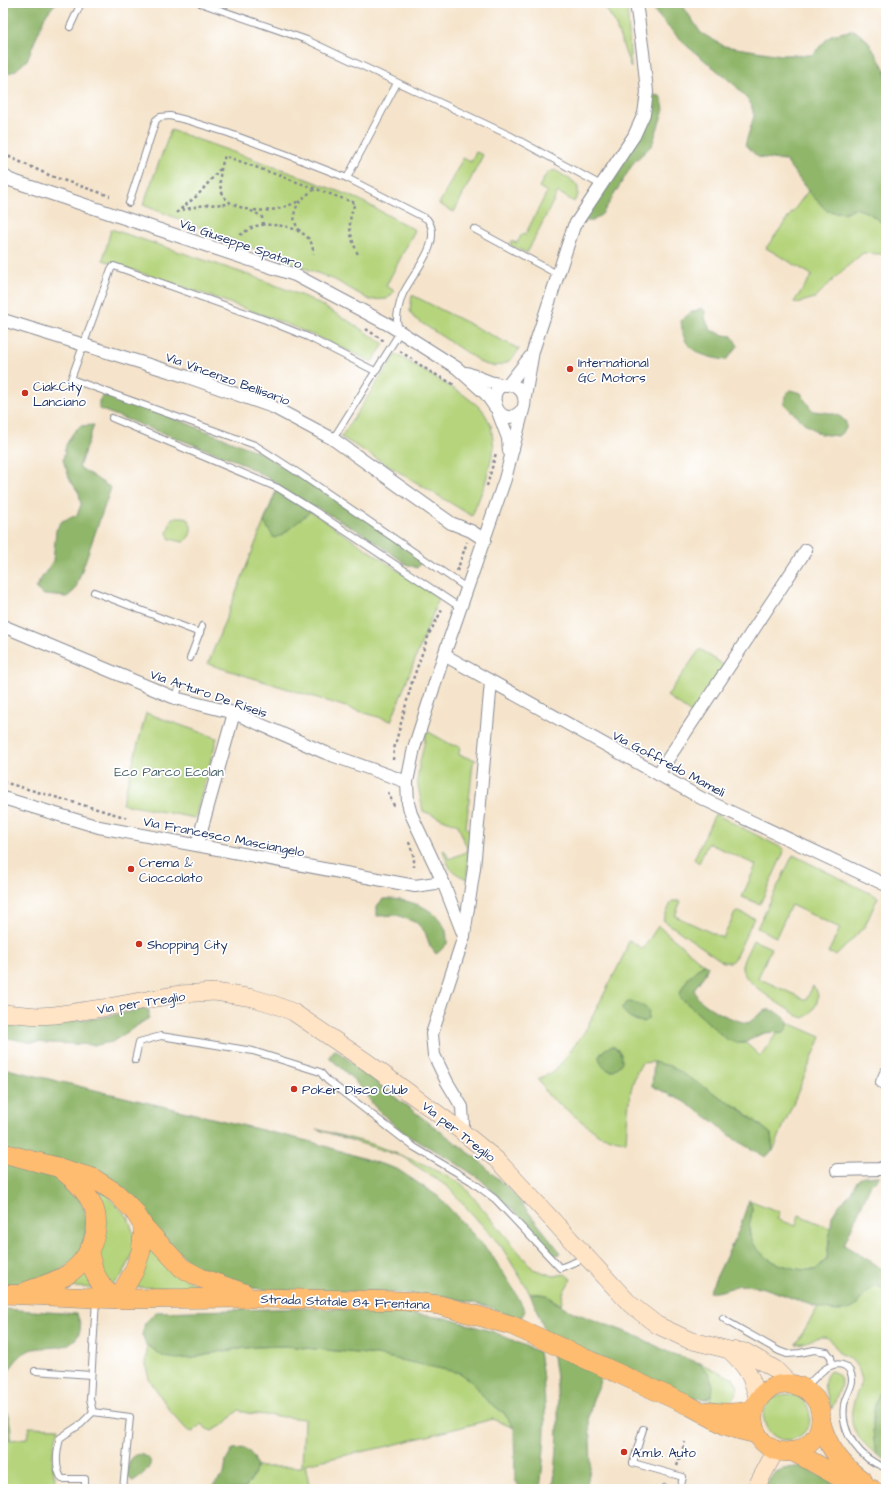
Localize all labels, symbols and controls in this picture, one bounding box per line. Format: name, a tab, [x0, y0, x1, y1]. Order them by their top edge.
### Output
street label: Via Giuseppe Spataro	[177, 215, 305, 274]
street label: Via Vincenzo Bellisario	[163, 348, 293, 410]
place label: International GC Motors	[578, 354, 649, 387]
marker: International GC Motors	[565, 364, 575, 374]
place label: CiakCity Lanciano	[33, 378, 86, 411]
marker: CiakCity Lanciano	[20, 388, 30, 398]
street label: Via Arturo De Riseis	[148, 665, 270, 723]
street label: Via Goffredo Mameli	[609, 726, 728, 801]
park label: Eco Parco Ecolan	[114, 763, 224, 781]
street label: Via Francesco Masciangelo	[141, 812, 307, 863]
place label: Crema & Cioccolato	[139, 854, 203, 887]
marker: Crema & Cioccolato	[126, 864, 136, 874]
place label: Shopping City	[147, 936, 228, 955]
marker: Shopping City	[134, 939, 144, 949]
street label: Via per Treglio	[96, 987, 187, 1020]
place label: Poker Disco Club	[302, 1081, 409, 1099]
marker: Poker Disco Club	[289, 1084, 299, 1094]
street label: Via per Treglio	[417, 1097, 499, 1167]
street label: Strada Statale 84 Frentana	[260, 1290, 430, 1314]
place label: A.m.b. Auto	[632, 1444, 697, 1462]
marker: A.m.b. Auto	[619, 1447, 629, 1457]

